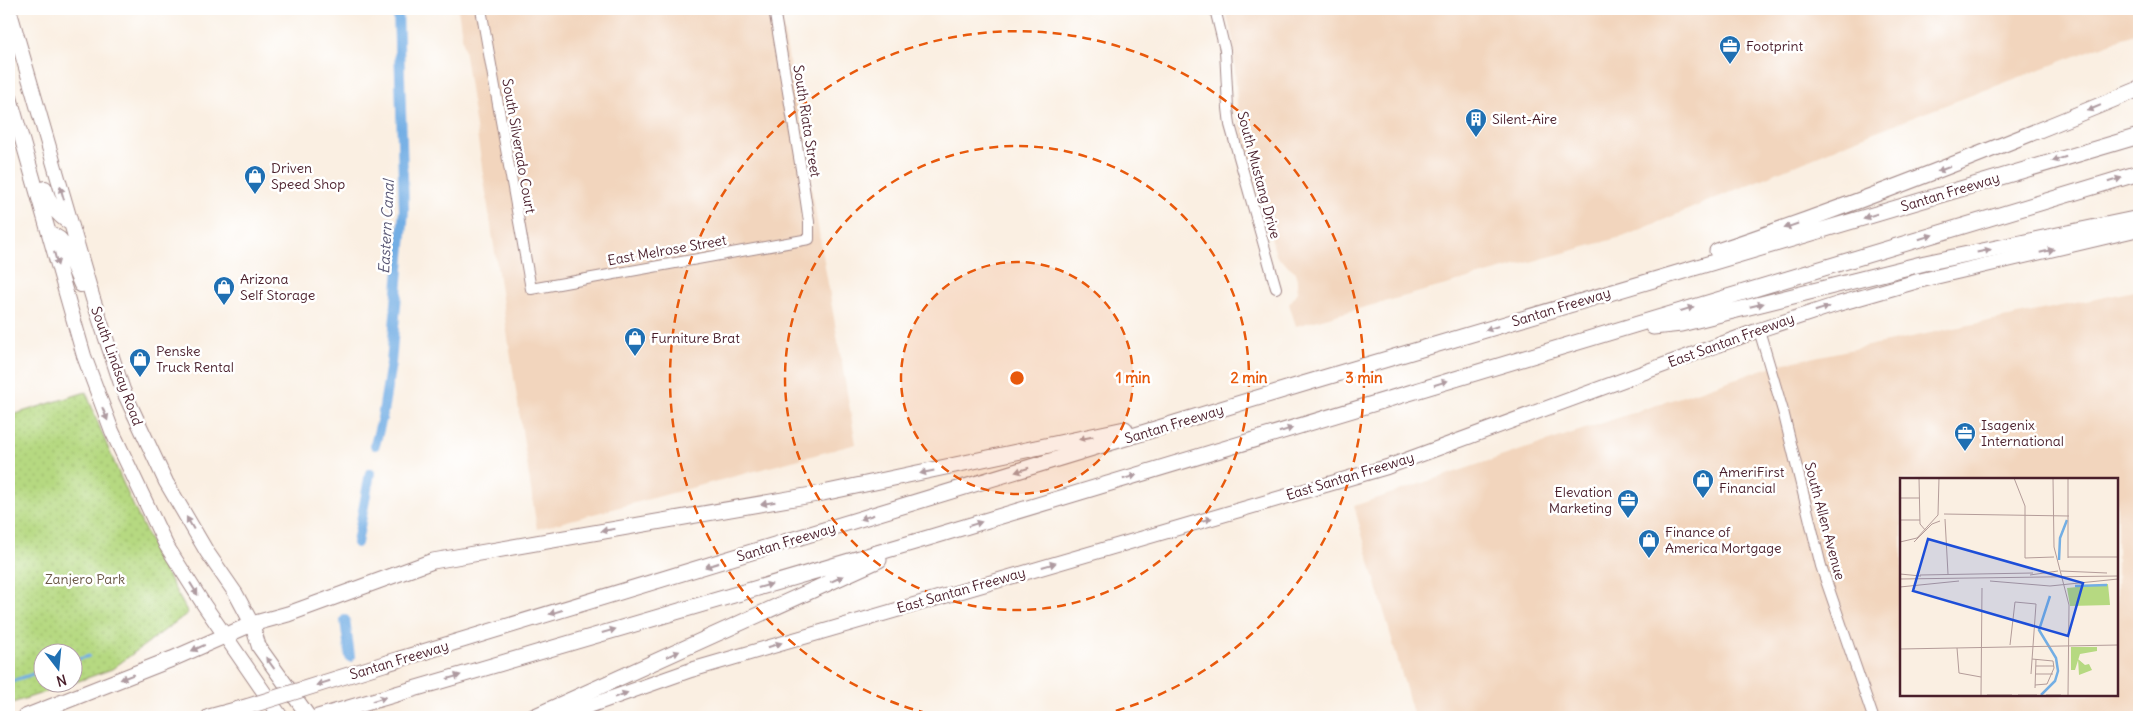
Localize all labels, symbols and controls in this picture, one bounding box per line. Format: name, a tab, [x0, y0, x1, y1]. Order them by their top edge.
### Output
office icon: Footprint	[1718, 34, 1742, 65]
place label: Footprint	[1746, 37, 1803, 55]
street label: South Riata Street	[789, 64, 825, 179]
street label: South Silverado Court	[498, 77, 540, 215]
one-way arrow	[2087, 104, 2101, 112]
building icon: Silent-Aire	[1464, 107, 1488, 138]
street label: South Mustang Drive	[1233, 109, 1285, 241]
place label: Silent-Aire	[1492, 110, 1557, 128]
one-way arrow	[2051, 156, 2066, 164]
place label: Driven Speed Shop	[271, 159, 345, 193]
shop icon: Driven Speed Shop	[243, 164, 267, 195]
one-way arrow	[1936, 165, 1951, 173]
street label: Santan Freeway	[1898, 168, 2002, 216]
one-way arrow	[2108, 176, 2123, 184]
water label: Eastern Canal	[374, 177, 398, 275]
one-way arrow	[58, 186, 66, 201]
one-way arrow	[1862, 212, 1877, 220]
one-way arrow	[1784, 223, 1799, 230]
street label: East Melrose Street	[606, 231, 728, 269]
one-way arrow	[1919, 233, 1934, 241]
one-way arrow	[1976, 247, 1991, 255]
one-way arrow	[2039, 247, 2054, 255]
one-way arrow	[53, 251, 61, 266]
place label: Arizona Self Storage	[240, 270, 315, 304]
shop icon: Arizona Self Storage	[212, 275, 236, 306]
street label: Santan Freeway	[1509, 283, 1613, 331]
one-way arrow	[1750, 301, 1765, 309]
street label: South Lindsay Road	[87, 304, 147, 428]
one-way arrow	[1679, 305, 1694, 313]
one-way arrow	[1814, 305, 1829, 313]
street label: East Santan Freeway	[1665, 309, 1797, 371]
one-way arrow	[1484, 324, 1499, 332]
shop icon: Furniture Brat	[623, 326, 647, 357]
place label: Furniture Brat	[651, 329, 740, 347]
place label: Penske Truck Rental	[156, 342, 234, 376]
shop icon: Penske Truck Rental	[128, 347, 152, 378]
text: 1 min	[1116, 368, 1151, 387]
text: 2 min	[1231, 368, 1268, 387]
text: 3 min	[1345, 368, 1383, 387]
centre of rings	[1008, 369, 1026, 387]
one-way arrow	[1434, 379, 1449, 387]
street label: Santan Freeway	[1122, 400, 1226, 448]
one-way arrow	[102, 406, 109, 421]
place label: Isagenix International	[1981, 416, 2064, 450]
office icon: Isagenix International	[1953, 421, 1977, 452]
one-way arrow	[1278, 426, 1293, 434]
one-way arrow	[1079, 434, 1094, 442]
street label: East Santan Freeway	[1284, 448, 1416, 504]
street label: South Allen Avenue	[1801, 460, 1849, 582]
place label: AmeriFirst Financial	[1719, 463, 1785, 497]
one-way arrow	[1015, 466, 1030, 474]
one-way arrow	[920, 468, 935, 476]
shop icon: AmeriFirst Financial	[1691, 468, 1715, 499]
one-way arrow	[1123, 472, 1138, 480]
inset map	[1900, 478, 2118, 696]
place label: Elevation Marketing	[1549, 483, 1612, 517]
office icon: Elevation Marketing	[1616, 488, 1640, 519]
one-way arrow	[759, 499, 775, 507]
one-way arrow	[859, 514, 874, 522]
one-way arrow	[1197, 515, 1212, 523]
one-way arrow	[185, 517, 194, 530]
street label: Santan Freeway	[734, 518, 838, 566]
one-way arrow	[967, 519, 982, 527]
place label: Finance of America Mortgage	[1665, 523, 1782, 557]
one-way arrow	[599, 526, 615, 534]
shop icon: Finance of America Mortgage	[1637, 528, 1661, 559]
one-way arrow	[704, 561, 719, 569]
one-way arrow	[1041, 561, 1056, 569]
street label: East Santan Freeway	[895, 563, 1027, 617]
park label: Zanjero Park	[45, 570, 125, 588]
one-way arrow	[830, 575, 844, 583]
one-way arrow	[758, 581, 773, 589]
one-way arrow	[189, 583, 198, 596]
one-way arrow	[548, 608, 563, 616]
one-way arrow	[602, 627, 617, 635]
street label: Santan Freeway	[347, 636, 451, 684]
one-way arrow	[768, 640, 783, 648]
north arrow	[32, 644, 82, 694]
one-way arrow	[191, 644, 205, 652]
one-way arrow	[666, 649, 680, 657]
one-way arrow	[265, 656, 275, 670]
text: N	[54, 671, 69, 690]
one-way arrow	[119, 673, 134, 681]
one-way arrow	[446, 673, 461, 681]
one-way arrow	[316, 679, 331, 687]
one-way arrow	[613, 691, 628, 698]
one-way arrow	[372, 695, 387, 703]

